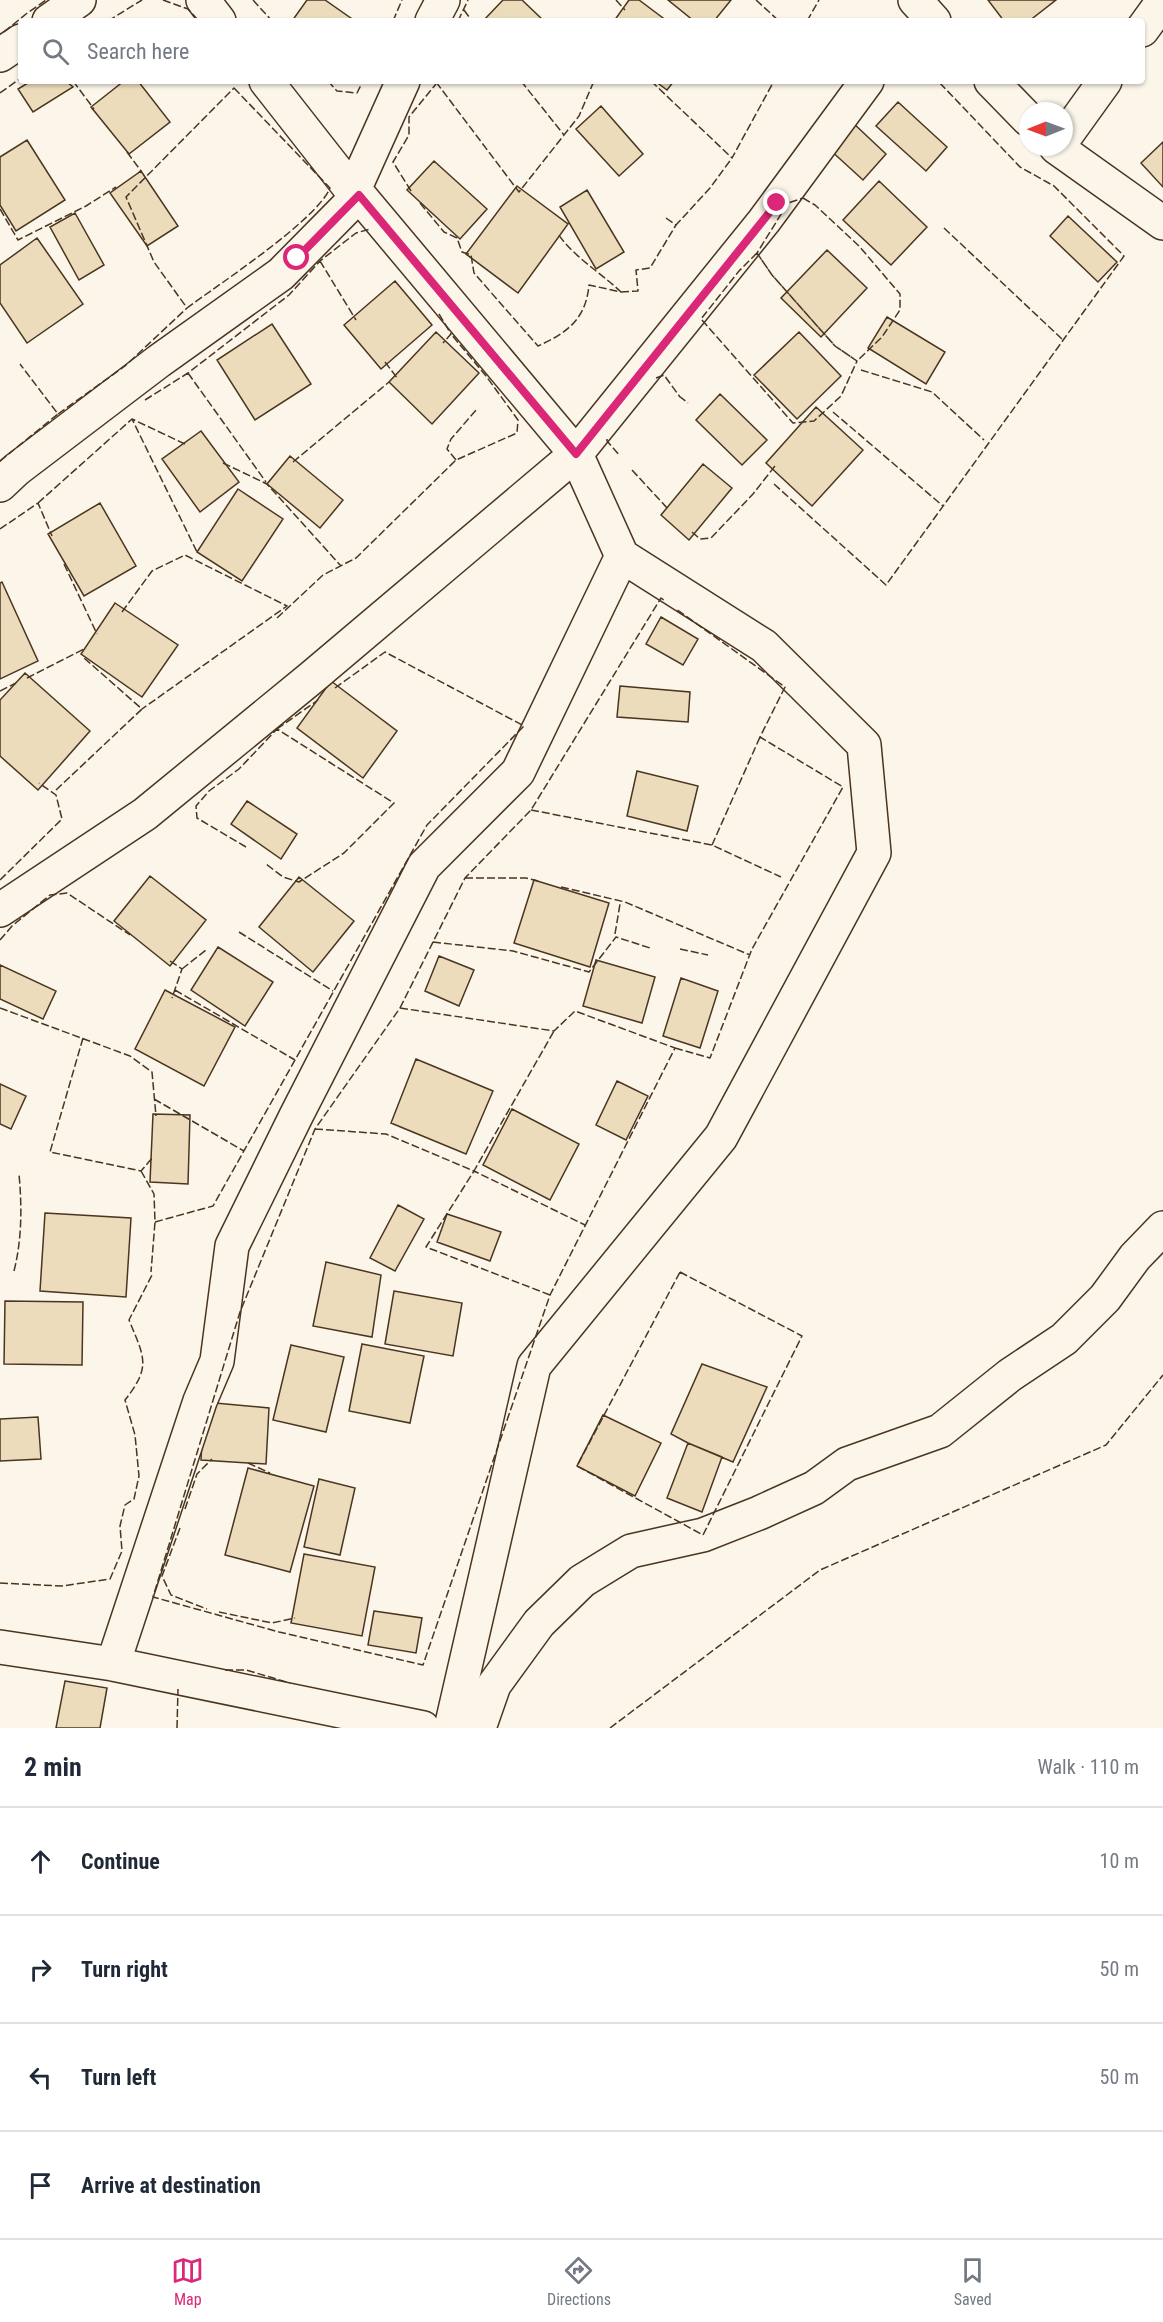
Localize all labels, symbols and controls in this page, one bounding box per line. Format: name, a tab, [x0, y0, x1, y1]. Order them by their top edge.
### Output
search box	[18, 18, 1145, 84]
icon: search	[39, 35, 72, 68]
text: Search here	[87, 39, 189, 64]
north arrow	[1019, 102, 1073, 156]
route end	[763, 189, 789, 215]
route start	[283, 244, 309, 270]
text: 2 min	[24, 1752, 82, 1782]
text: Walk · 110 m	[1038, 1755, 1139, 1779]
icon: ahead	[24, 1845, 57, 1878]
text: Continue	[81, 1849, 160, 1874]
text: 10 m	[1100, 1849, 1139, 1873]
icon: right	[24, 1953, 57, 1986]
text: Turn right	[81, 1957, 168, 1982]
text: 50 m	[1100, 1957, 1139, 1981]
icon: left	[24, 2061, 57, 2094]
text: Turn left	[81, 2065, 156, 2090]
text: 50 m	[1100, 2065, 1139, 2089]
icon: arrive	[24, 2169, 57, 2202]
text: Arrive at destination	[81, 2173, 261, 2198]
tab: Map	[171, 2254, 204, 2309]
tab: Directions	[547, 2254, 611, 2309]
tab: Saved	[954, 2254, 992, 2309]

